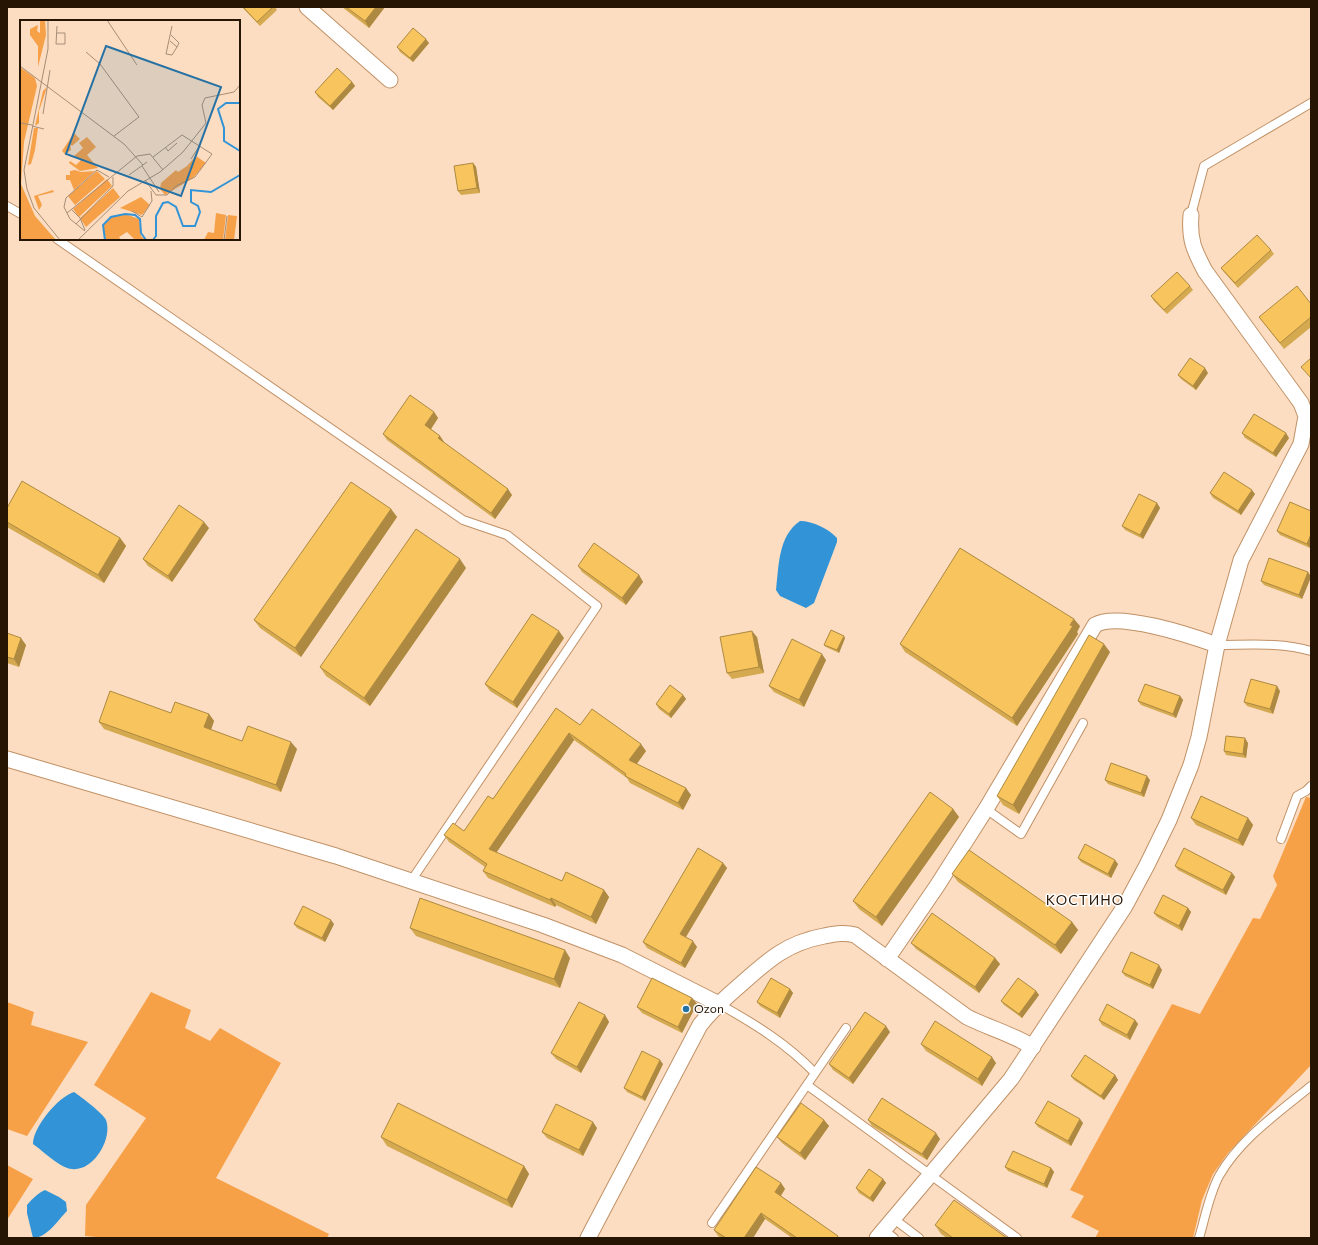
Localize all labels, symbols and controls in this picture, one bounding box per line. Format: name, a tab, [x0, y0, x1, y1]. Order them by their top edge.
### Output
inset map	[20, 20, 240, 240]
district label: КОСТИНО	[1046, 891, 1124, 908]
place label: Ozon	[694, 1001, 724, 1015]
marker: Ozon	[681, 1004, 691, 1014]

